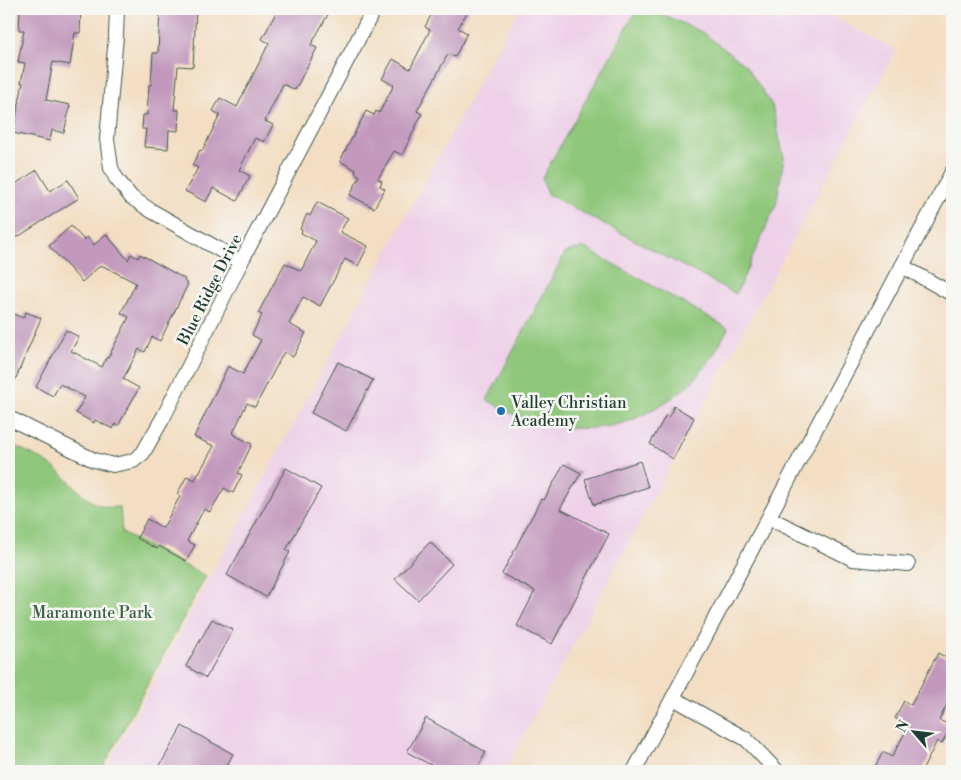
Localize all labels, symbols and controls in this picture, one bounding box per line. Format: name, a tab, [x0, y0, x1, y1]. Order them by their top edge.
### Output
street label: Blue Ridge Drive	[173, 231, 247, 349]
place label: Valley Christian Academy	[510, 393, 627, 431]
marker: Valley Christian Academy	[495, 405, 507, 417]
park label: Maramonte Park	[32, 603, 154, 623]
north arrow	[888, 708, 938, 758]
text: N	[893, 717, 914, 735]

